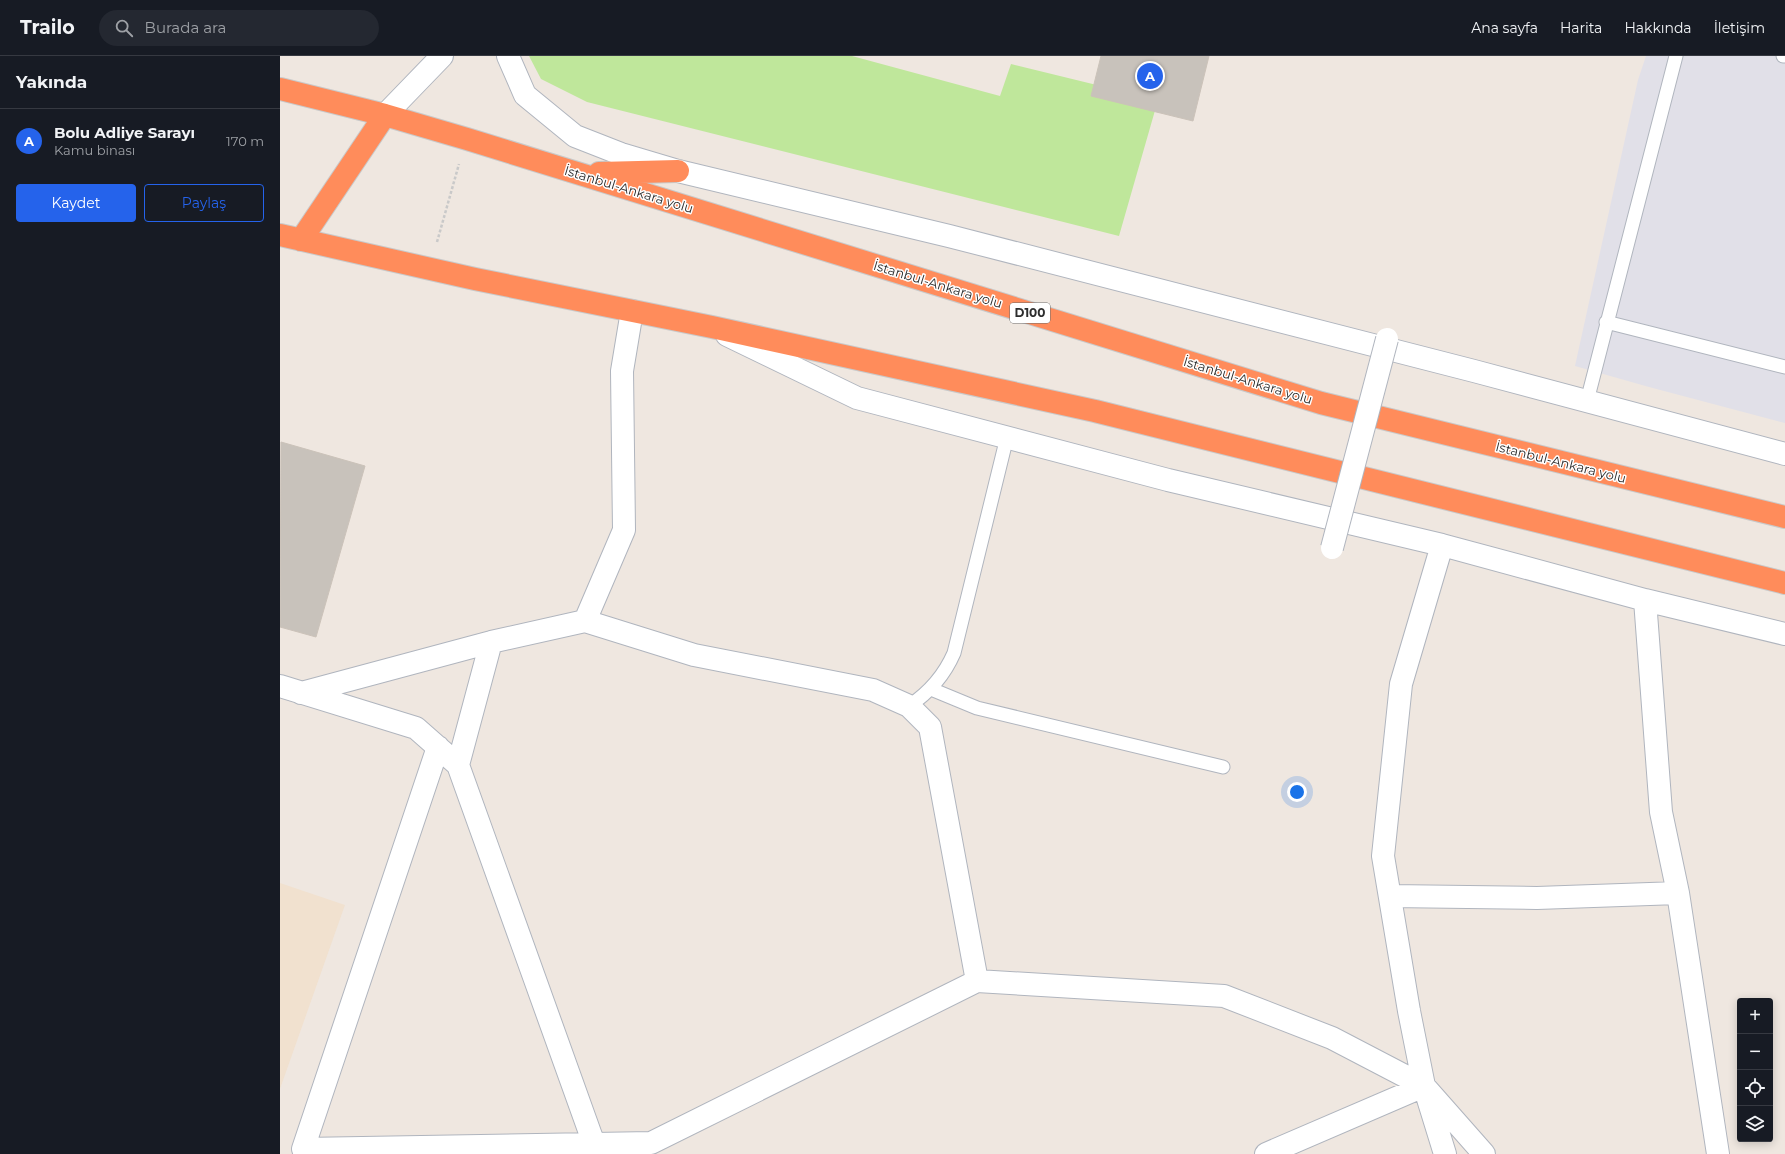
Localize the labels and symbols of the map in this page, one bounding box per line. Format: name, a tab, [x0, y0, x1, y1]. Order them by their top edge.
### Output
pin: A	[1137, 61, 1163, 91]
street label: İstanbul-Ankara yolu	[563, 162, 695, 216]
street label: İstanbul-Ankara yolu	[872, 257, 1004, 311]
road number: D100	[1010, 303, 1050, 323]
street label: İstanbul-Ankara yolu	[1182, 353, 1314, 407]
street label: İstanbul-Ankara yolu	[1494, 438, 1628, 486]
your location	[1287, 782, 1307, 802]

